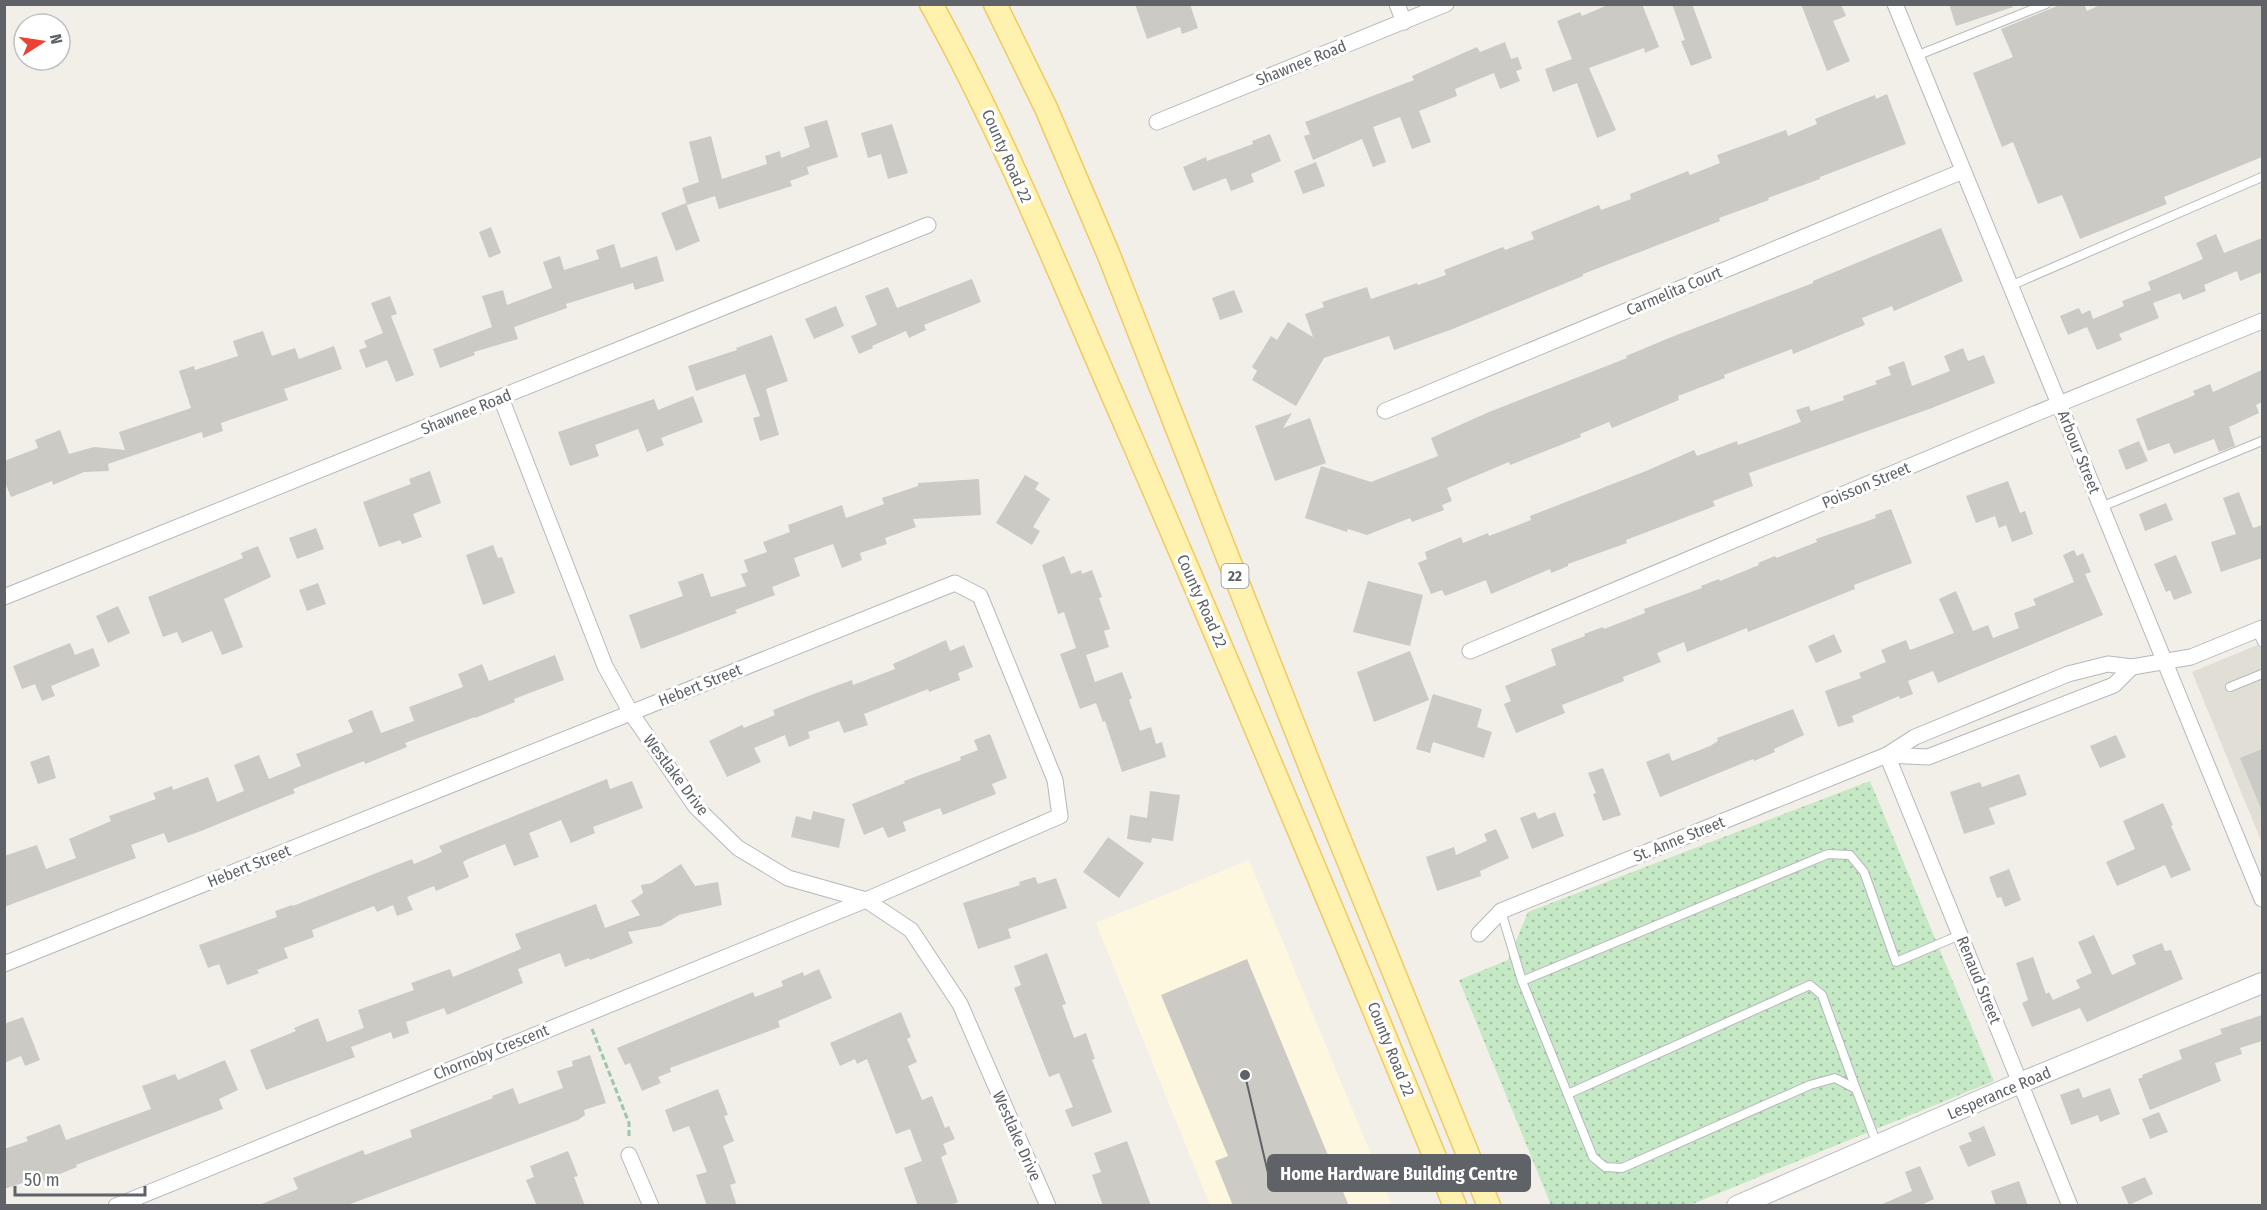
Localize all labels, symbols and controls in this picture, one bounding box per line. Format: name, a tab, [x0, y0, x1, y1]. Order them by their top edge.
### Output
north arrow	[12, 12, 72, 72]
text: N	[46, 32, 66, 46]
street label: Shawnee Road	[1253, 36, 1349, 90]
street label: County Road 22	[978, 106, 1036, 206]
street label: Carmelita Court	[1623, 262, 1725, 320]
street label: Shawnee Road	[418, 385, 514, 439]
street label: Arbour Street	[2054, 408, 2105, 497]
street label: Poisson Street	[1819, 458, 1914, 512]
street label: County Road 22	[1173, 551, 1231, 651]
road number: 22	[1222, 564, 1248, 588]
street label: Hebert Street	[656, 659, 745, 710]
street label: Westlake Drive	[639, 731, 713, 819]
street label: St. Anne Street	[1631, 812, 1728, 866]
street label: Hebert Street	[205, 840, 294, 891]
street label: Renaud Street	[1953, 933, 2005, 1027]
street label: County Road 22	[1363, 999, 1419, 1099]
street label: Chornoby Crescent	[431, 1020, 552, 1084]
street label: Lesperance Road	[1944, 1063, 2054, 1123]
street label: Westlake Drive	[989, 1088, 1045, 1184]
callout: Home Hardware Building Centre	[1268, 1155, 1530, 1191]
scale bar	[15, 1159, 146, 1197]
text: Home Hardware Building Centre	[1280, 1163, 1518, 1185]
text: 50 m	[24, 1169, 60, 1191]

